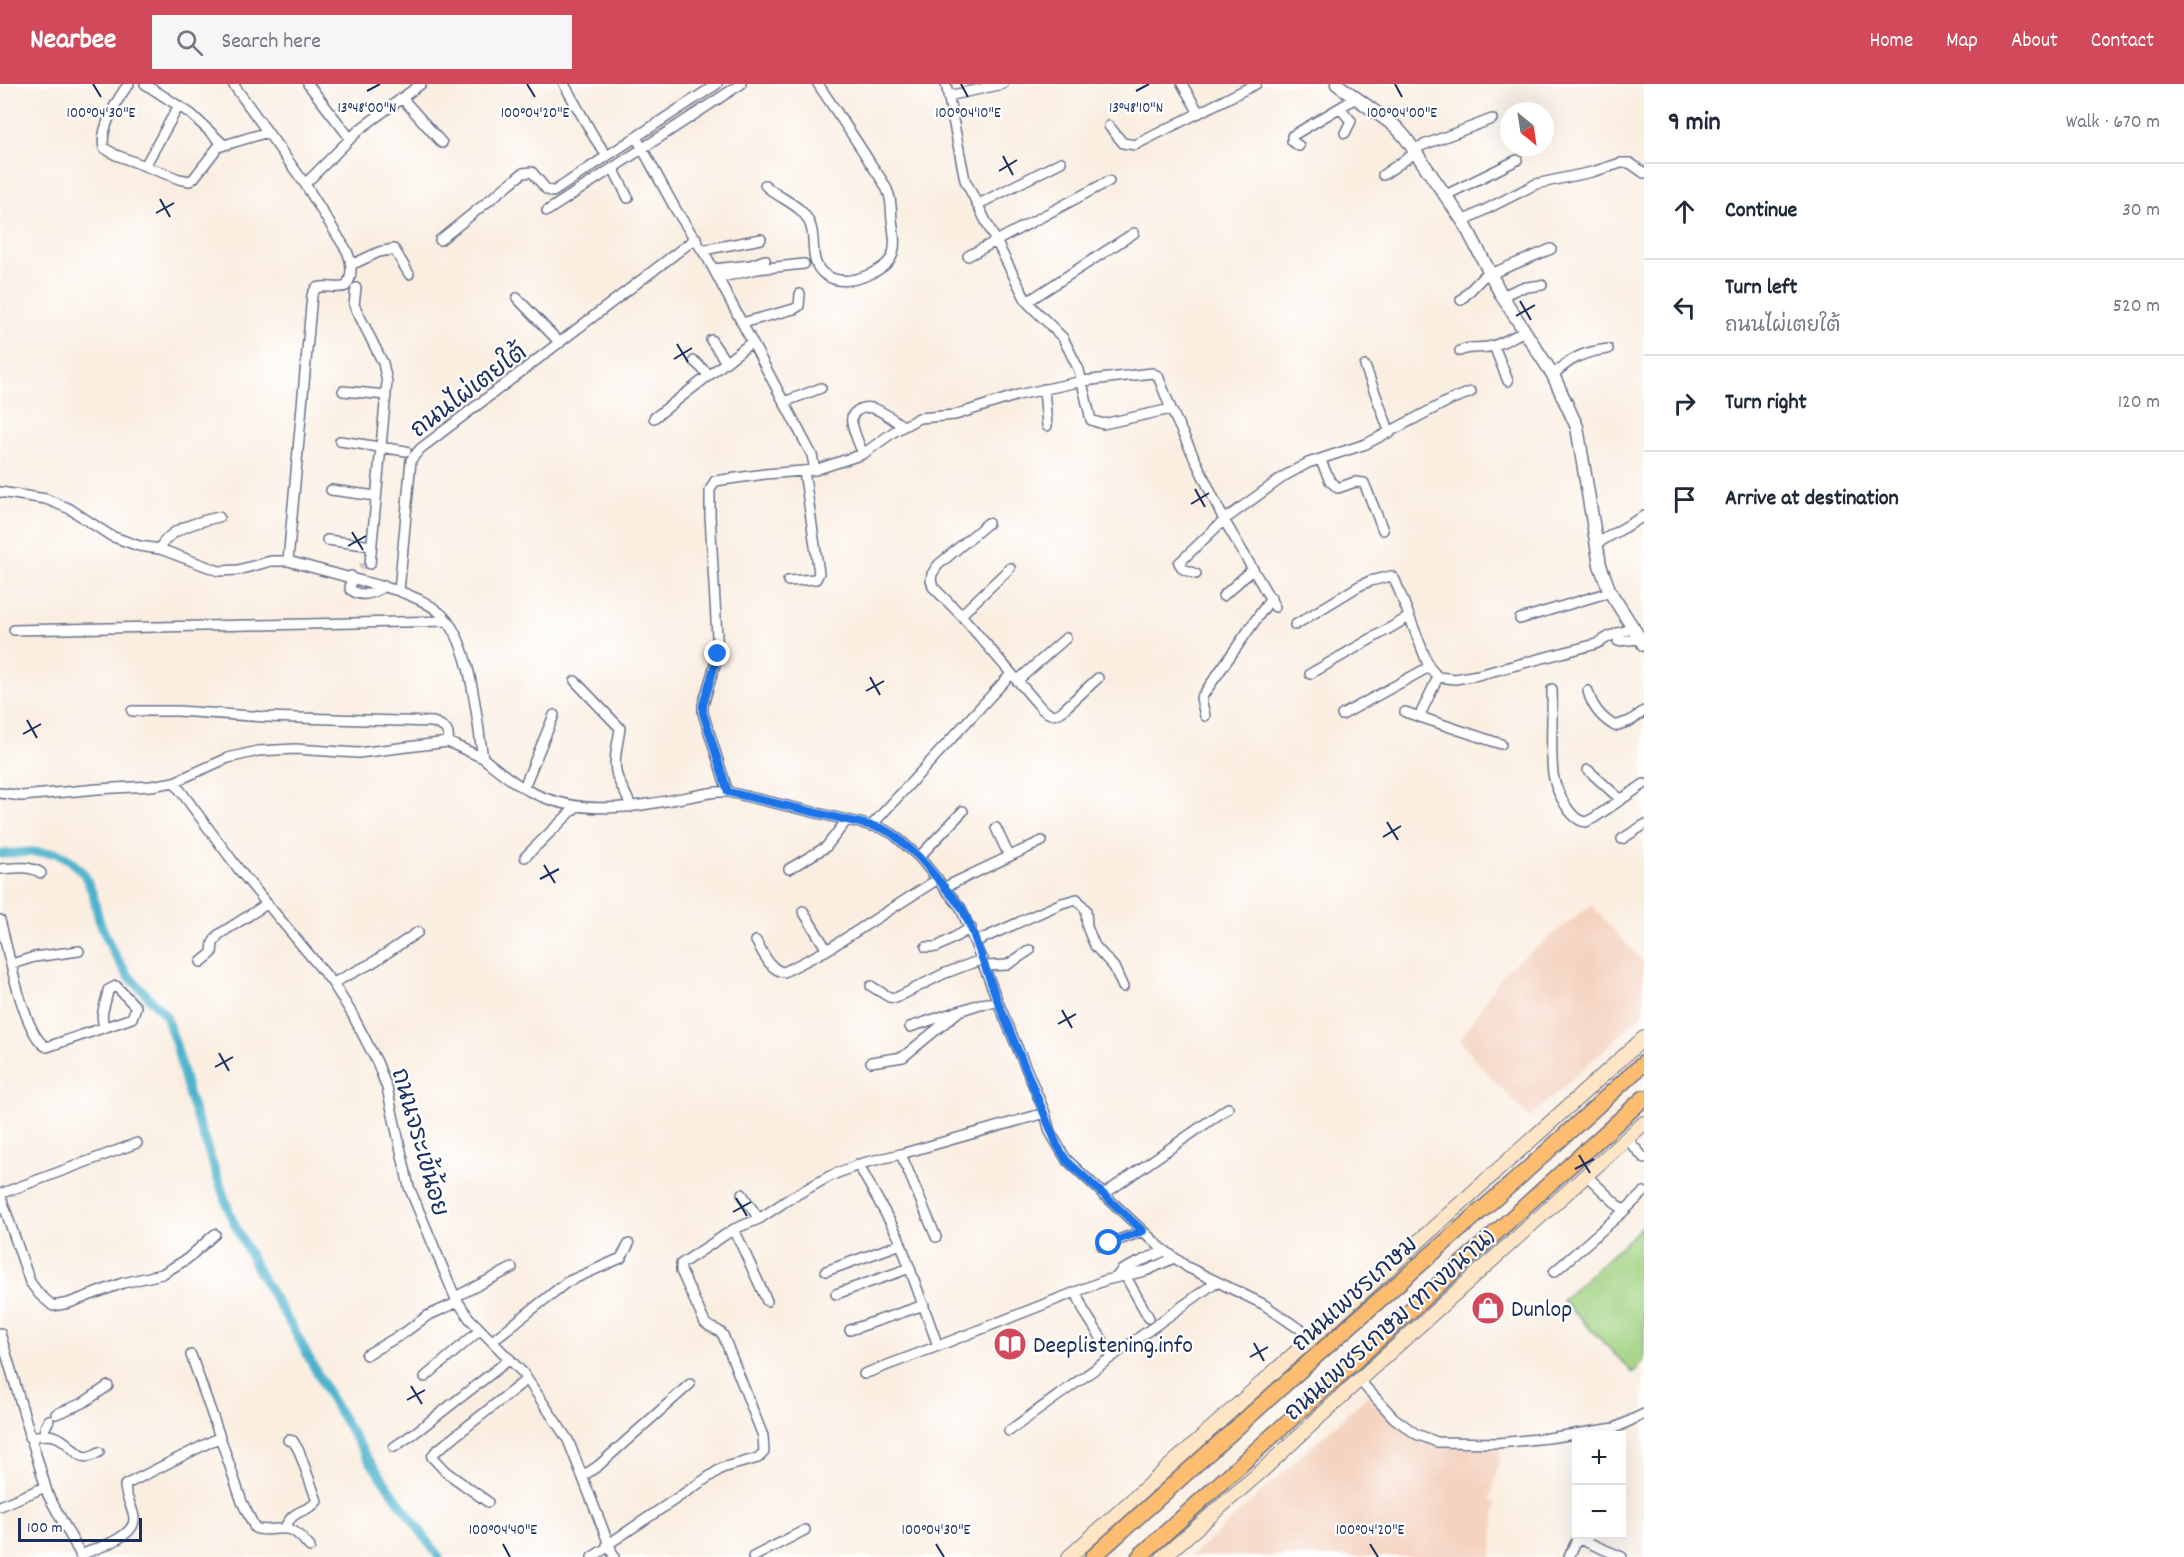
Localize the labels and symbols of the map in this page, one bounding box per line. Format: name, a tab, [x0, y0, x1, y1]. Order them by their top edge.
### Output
text: 13°48'00"N	[337, 98, 397, 120]
text: 13°48'10"N	[1109, 98, 1163, 120]
north arrow	[1500, 102, 1554, 156]
text: 100°04'30"E	[67, 103, 136, 125]
text: 100°04'20"E	[501, 103, 570, 125]
text: 100°04'10"E	[935, 103, 1001, 125]
text: 100°04'00"E	[1367, 103, 1437, 125]
street label: ถนนไผ่เตยใต้	[403, 336, 535, 448]
route end	[704, 640, 730, 666]
street label: ถนนจระเข้น้อย	[381, 1064, 457, 1221]
street label: ถนนเพชรเกษม (ทางขนาน)	[1278, 1222, 1504, 1430]
route start	[1095, 1229, 1121, 1255]
street label: ถนนเพชรเกษม	[1285, 1229, 1427, 1361]
shop icon: Dunlop	[1470, 1290, 1506, 1326]
place label: Dunlop	[1511, 1294, 1572, 1328]
library icon: Deeplistening.info	[992, 1326, 1028, 1362]
place label: Deeplistening.info	[1033, 1330, 1193, 1364]
scale bar	[18, 1515, 142, 1542]
text: 100°04'40"E	[469, 1520, 537, 1542]
text: 100°04'30"E	[902, 1520, 971, 1542]
text: 100°04'20"E	[1336, 1520, 1405, 1542]

